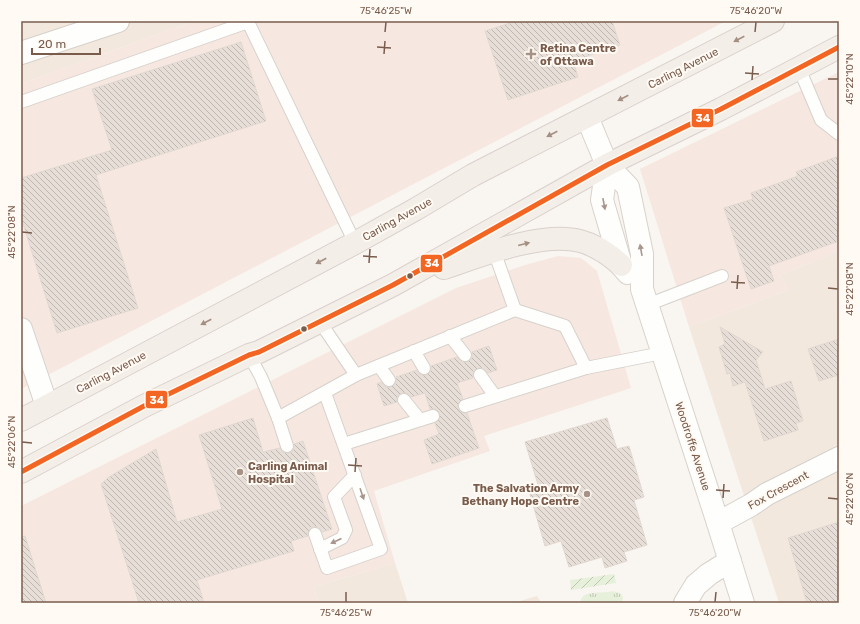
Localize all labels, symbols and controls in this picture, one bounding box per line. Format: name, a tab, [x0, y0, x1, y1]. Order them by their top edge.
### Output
text: 75°46'25"W	[360, 5, 412, 17]
text: 75°46'20"W	[730, 5, 782, 17]
scale bar	[32, 30, 100, 56]
one-way arrow	[733, 36, 745, 42]
text: 20 m	[38, 37, 66, 51]
place label: Retina Centre of Ottawa	[540, 42, 617, 68]
street label: Carling Avenue	[646, 45, 721, 92]
marker: Retina Centre of Ottawa	[525, 48, 537, 60]
text: 45°22'10"N	[844, 53, 856, 105]
one-way arrow	[617, 95, 629, 101]
line badge: 34	[691, 108, 714, 128]
text: 34	[696, 112, 711, 125]
one-way arrow	[546, 131, 558, 137]
street label: Carling Avenue	[360, 195, 434, 244]
one-way arrow	[601, 197, 607, 210]
text: 45°22'08"N	[6, 205, 18, 259]
one-way arrow	[518, 240, 530, 246]
one-way arrow	[638, 244, 644, 256]
line badge: 34	[420, 254, 443, 273]
text: 34	[425, 257, 440, 270]
one-way arrow	[315, 258, 326, 264]
text: 45°22'08"N	[844, 262, 856, 316]
unlabelled marker	[405, 271, 415, 281]
one-way arrow	[200, 319, 212, 325]
unlabelled marker	[299, 324, 309, 334]
street label: Carling Avenue	[74, 349, 148, 396]
line badge: 34	[145, 390, 168, 409]
text: 34	[150, 394, 165, 407]
street label: Woodroffe Avenue	[672, 400, 713, 492]
text: 45°22'06"N	[6, 416, 18, 468]
place label: Carling Animal Hospital	[248, 460, 327, 486]
marker: Carling Animal Hospital	[235, 467, 245, 477]
street label: Fox Crescent	[746, 468, 811, 512]
text: 45°22'06"N	[844, 473, 856, 525]
place label: The Salvation Army Bethany Hope Centre	[462, 482, 579, 508]
one-way arrow	[359, 488, 365, 500]
marker: The Salvation Army Bethany Hope Centre	[582, 489, 592, 499]
one-way arrow	[330, 538, 341, 544]
text: 75°46'25"W	[320, 607, 372, 619]
text: 75°46'20"W	[689, 607, 741, 619]

